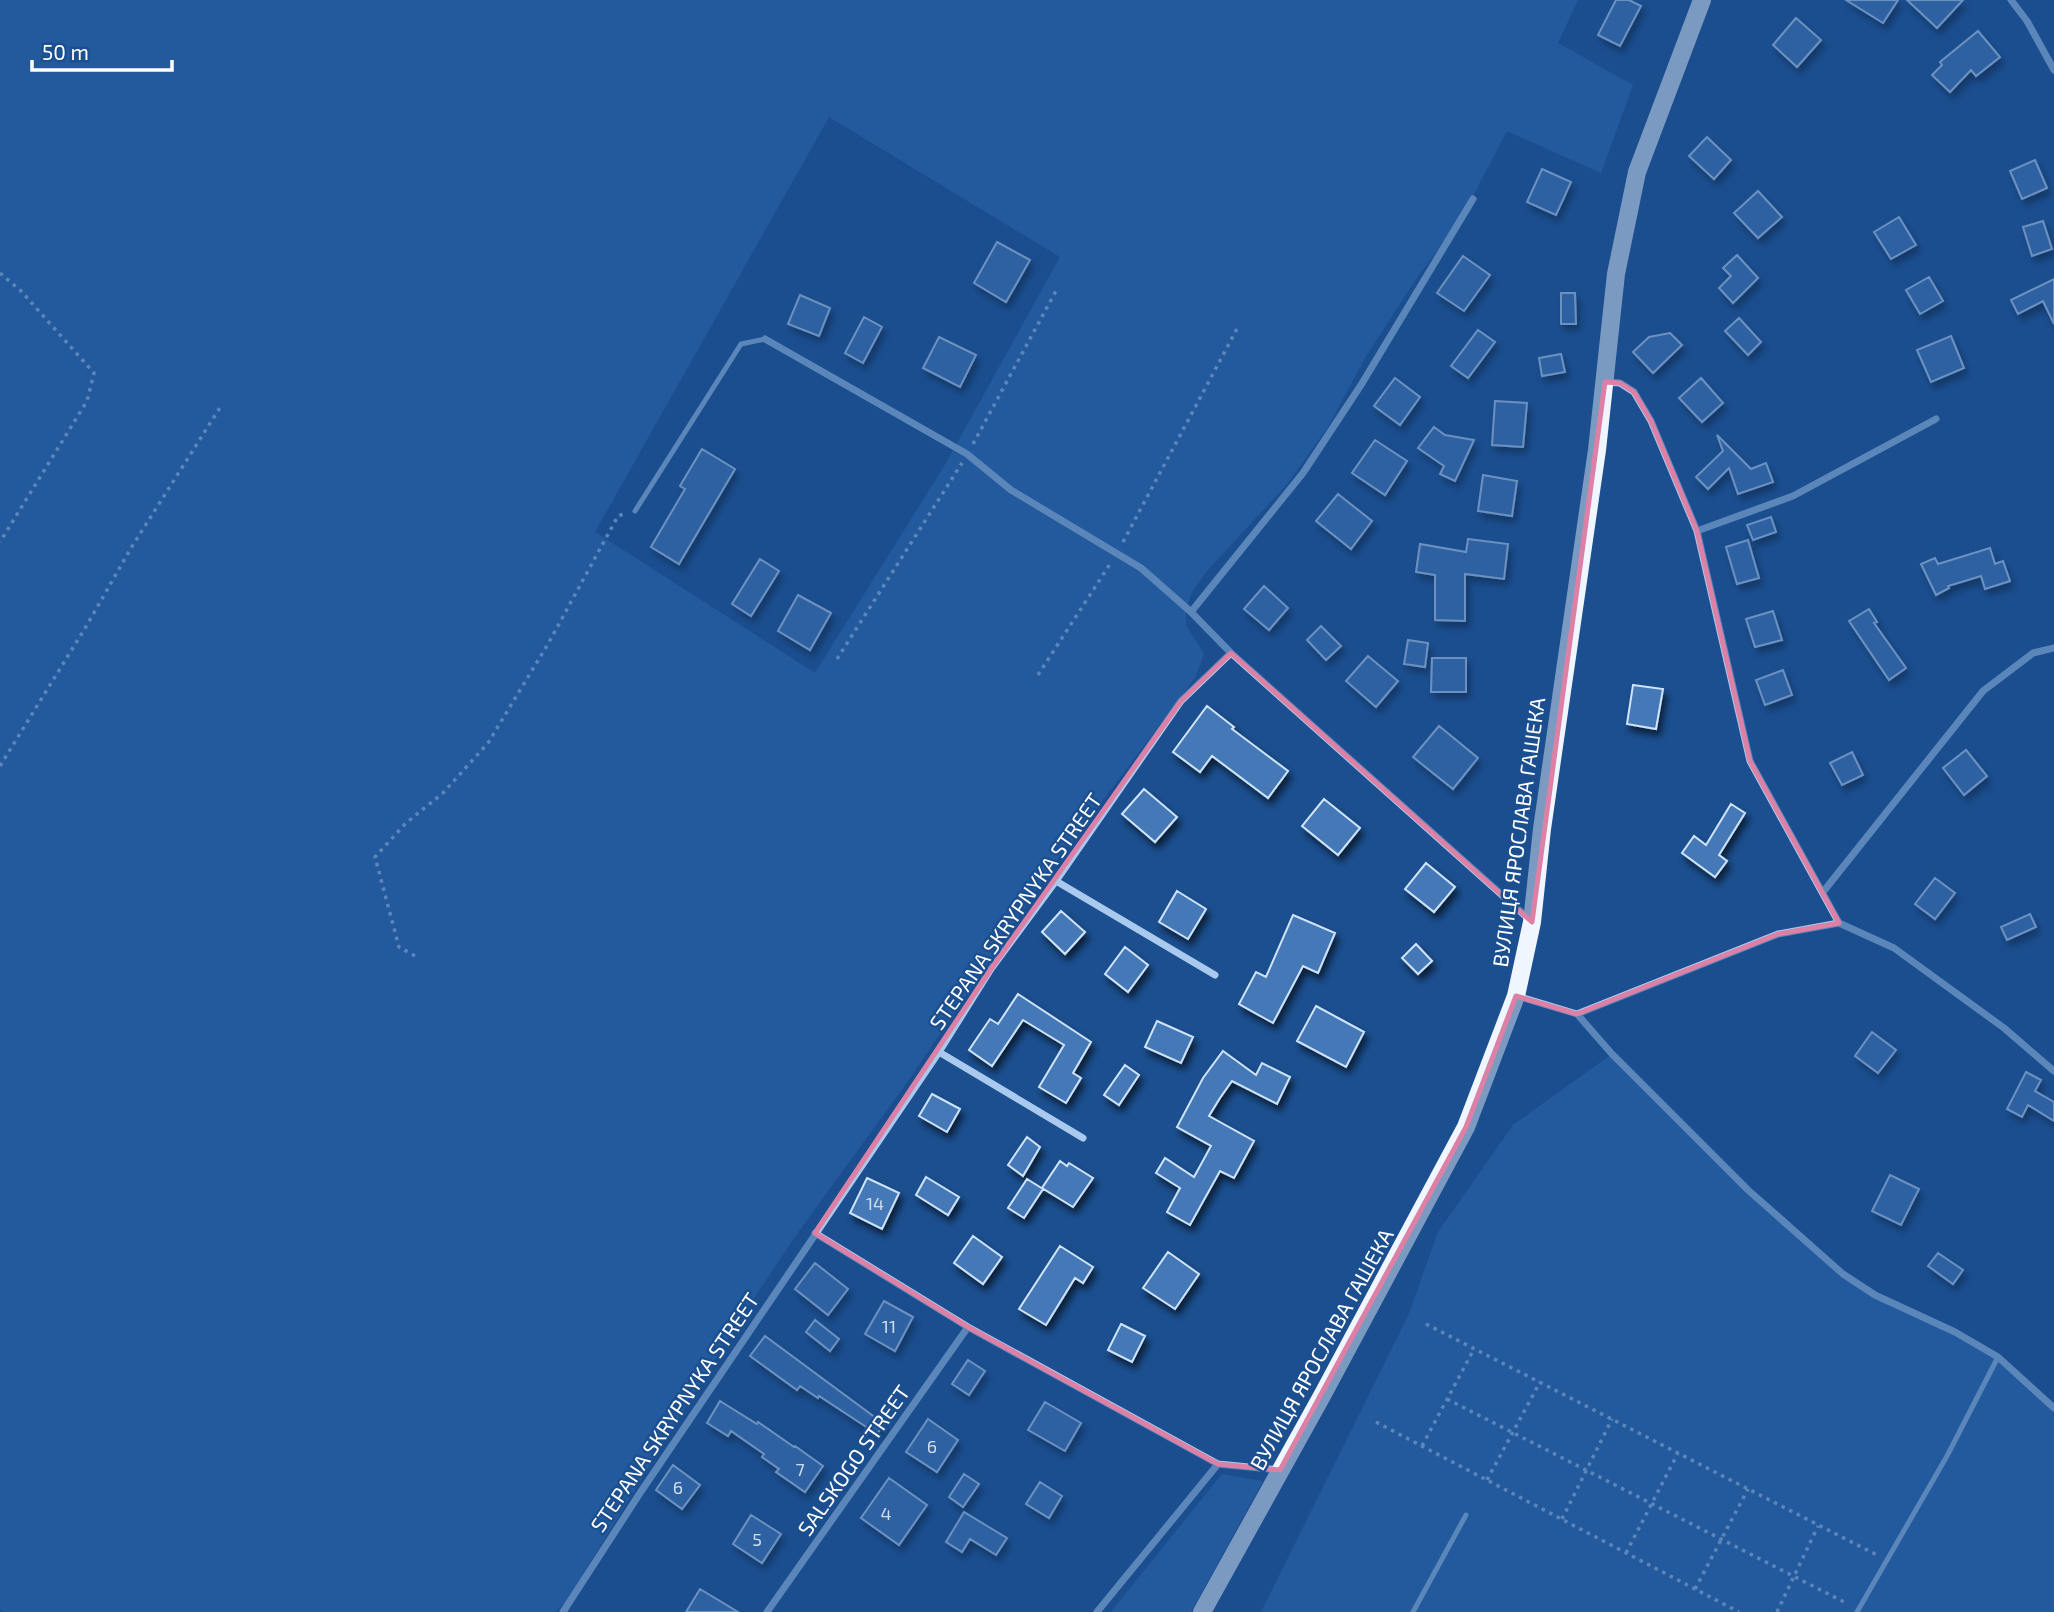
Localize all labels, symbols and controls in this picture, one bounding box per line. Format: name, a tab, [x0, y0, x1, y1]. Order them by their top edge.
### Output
scale bar	[32, 28, 172, 72]
text: 50 m	[42, 39, 89, 64]
street label: ВУЛИЦЯ ЯРОСЛАВА ГАШЕКА	[1487, 696, 1549, 968]
street label: STEPANA SKRYPNYKA STREET	[924, 788, 1106, 1034]
house number: 14	[866, 1192, 884, 1214]
street label: ВУЛИЦЯ ЯРОСЛАВА ГАШЕКА	[1244, 1224, 1398, 1474]
street label: STEPANA SKRYPNYKA STREET	[585, 1288, 763, 1536]
house number: 11	[882, 1315, 896, 1337]
street label: SALSKOGO STREET	[792, 1380, 914, 1540]
house number: 6	[927, 1435, 937, 1457]
house number: 7	[795, 1458, 805, 1480]
house number: 6	[673, 1476, 683, 1498]
house number: 4	[880, 1502, 892, 1524]
house number: 5	[752, 1528, 762, 1550]

